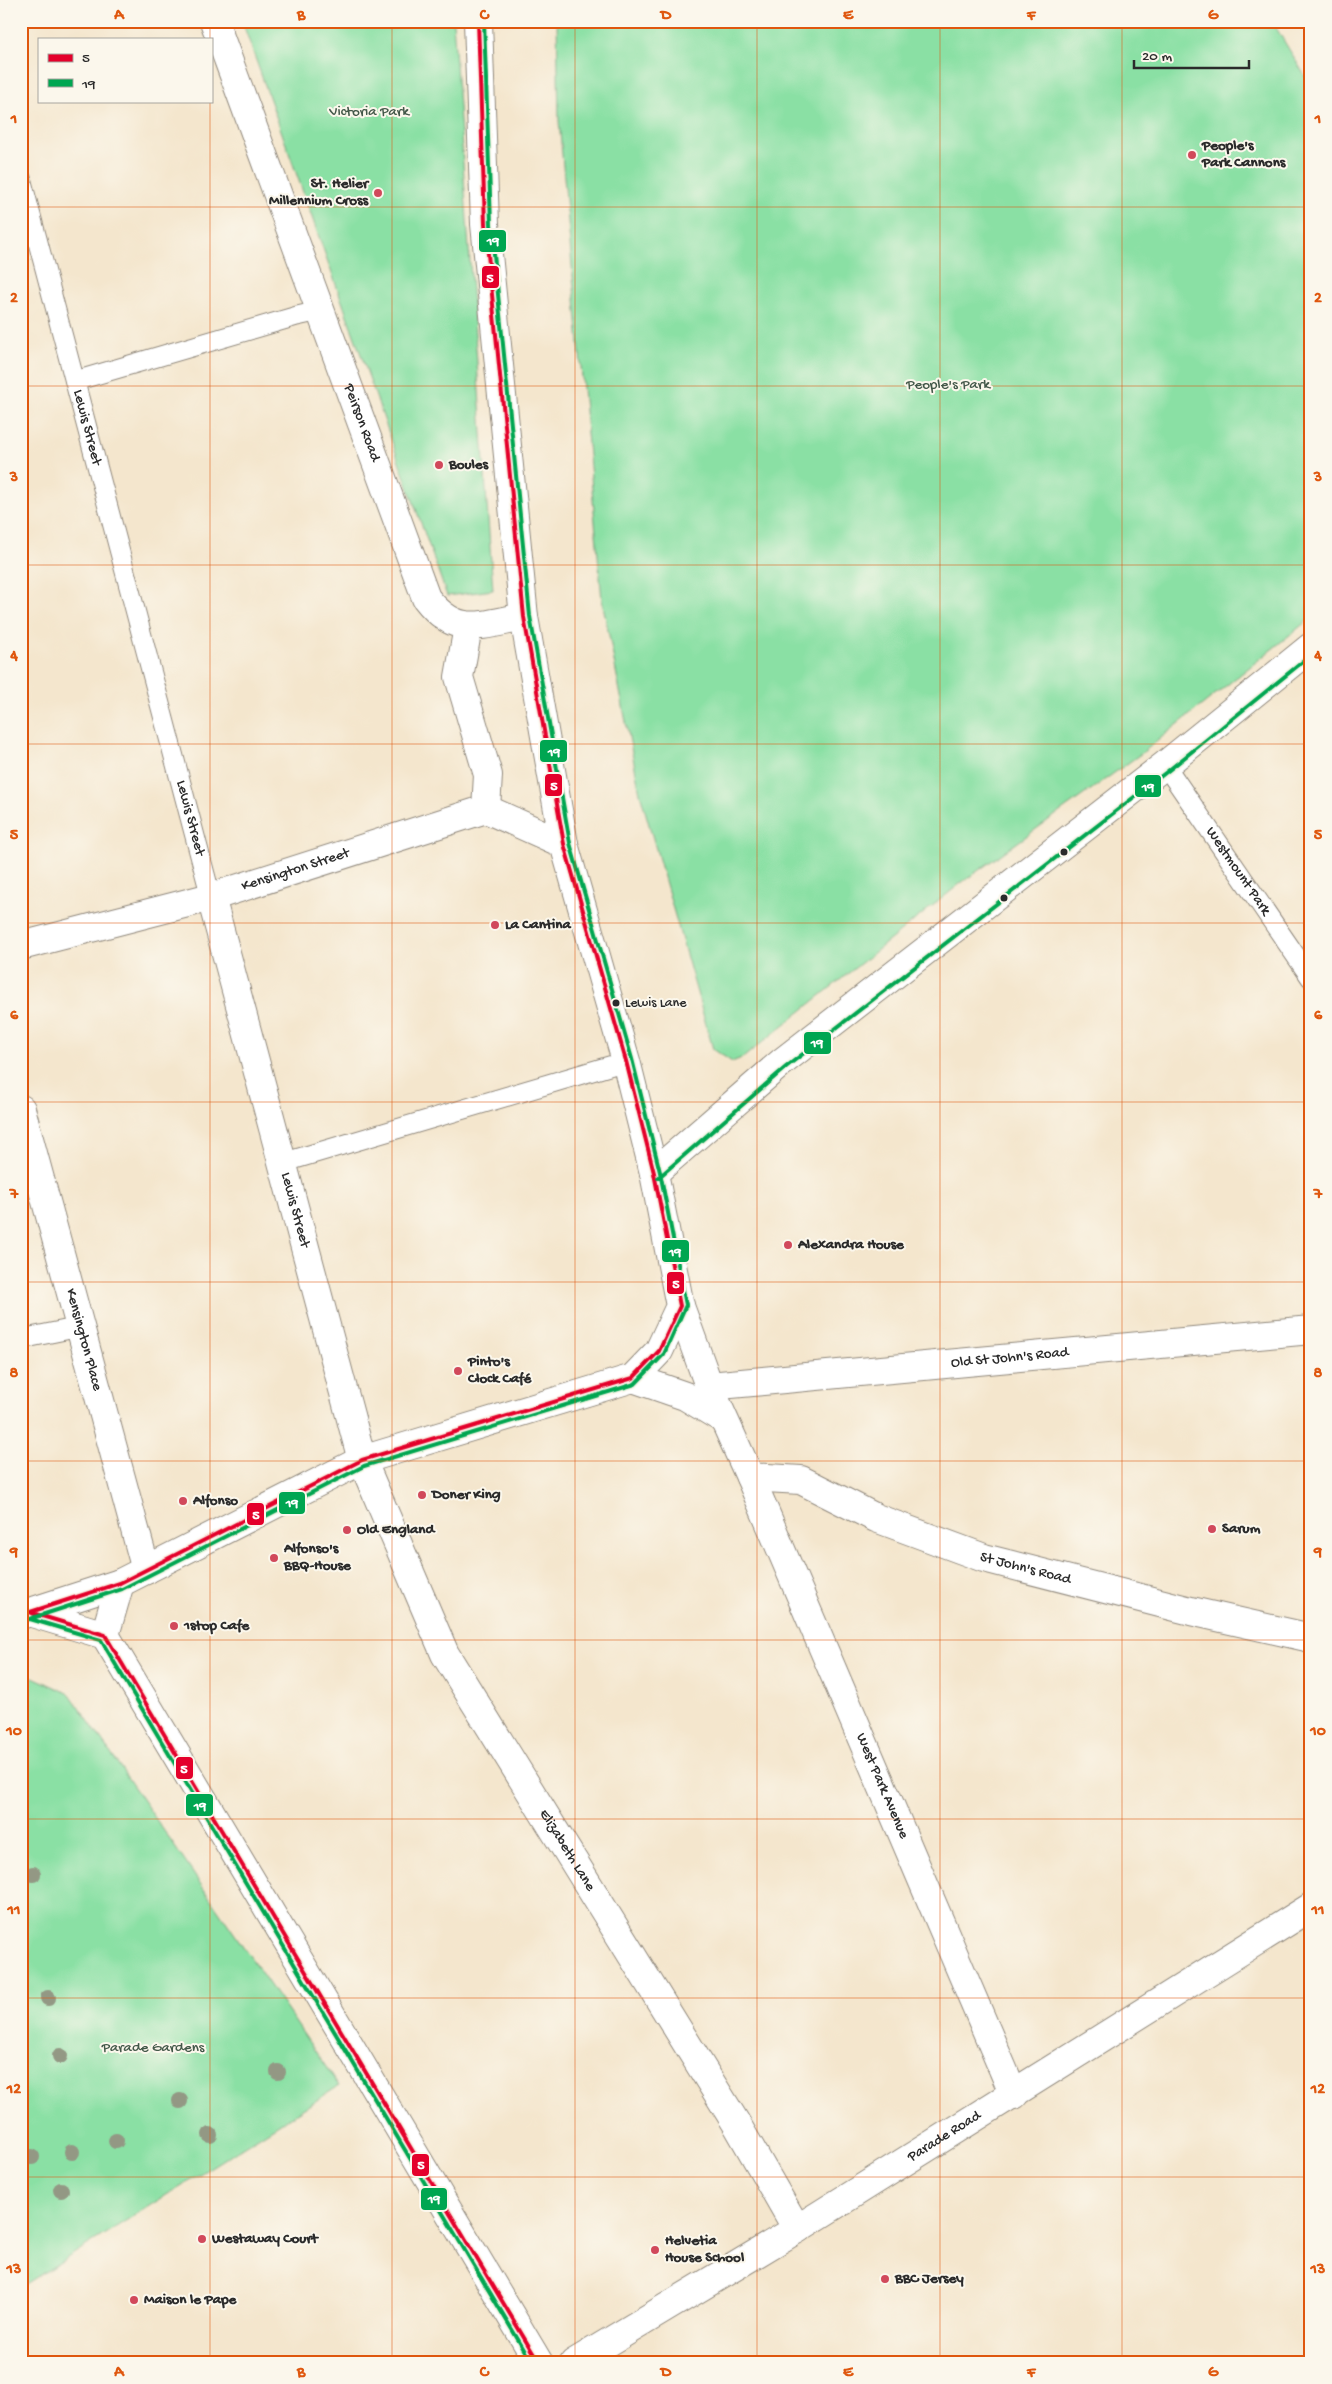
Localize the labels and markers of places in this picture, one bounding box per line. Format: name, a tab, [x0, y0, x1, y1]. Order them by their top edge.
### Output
place label: People's Park Cannons	[1201, 137, 1287, 172]
marker: People's Park Cannons	[1186, 149, 1198, 161]
place label: St. Helier Millennium Cross	[269, 175, 370, 210]
marker: St. Helier Millennium Cross	[372, 187, 384, 199]
place label: Boules	[448, 456, 490, 474]
marker: Boules	[433, 459, 445, 471]
unlabelled marker	[1059, 847, 1069, 857]
unlabelled marker	[999, 893, 1009, 903]
place label: La Cantina	[505, 916, 571, 934]
marker: La Cantina	[489, 919, 501, 931]
place label: Lewis Lane	[625, 995, 687, 1012]
marker: Lewis Lane	[611, 998, 621, 1008]
place label: Alexandra House	[797, 1236, 905, 1254]
marker: Alexandra House	[782, 1239, 794, 1251]
place label: Pinto's Clock Café	[467, 1353, 533, 1388]
marker: Pinto's Clock Café	[452, 1365, 464, 1377]
place label: Doner King	[430, 1486, 501, 1504]
marker: Doner King	[416, 1489, 428, 1501]
place label: Alfonso	[192, 1492, 238, 1510]
marker: Alfonso	[177, 1495, 189, 1507]
place label: Sarum	[1222, 1520, 1261, 1538]
place label: Old England	[357, 1521, 436, 1539]
marker: Sarum	[1206, 1523, 1218, 1535]
marker: Old England	[341, 1524, 353, 1536]
place label: Alfonso's BBQ-House	[283, 1540, 352, 1575]
marker: Alfonso's BBQ-House	[268, 1552, 280, 1564]
place label: 1stop Cafe	[183, 1617, 250, 1635]
marker: 1stop Cafe	[168, 1620, 180, 1632]
place label: Westaway Court	[211, 2230, 320, 2248]
place label: Helvetia House School	[665, 2232, 745, 2267]
marker: Westaway Court	[196, 2233, 208, 2245]
marker: Helvetia House School	[649, 2244, 661, 2256]
place label: BBC Jersey	[894, 2270, 964, 2288]
marker: BBC Jersey	[879, 2273, 891, 2285]
place label: Maison le Pape	[144, 2291, 238, 2309]
marker: Maison le Pape	[128, 2294, 140, 2306]

